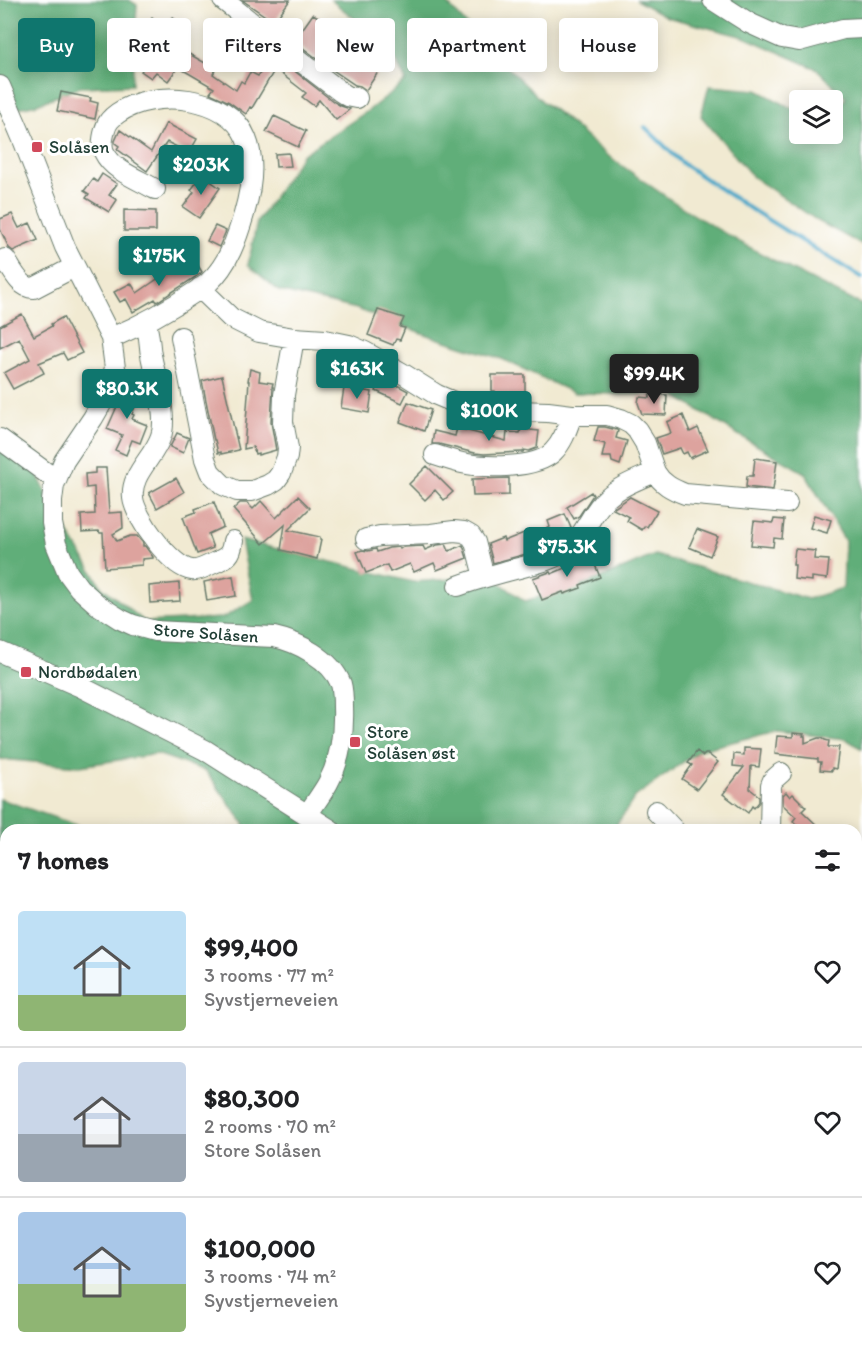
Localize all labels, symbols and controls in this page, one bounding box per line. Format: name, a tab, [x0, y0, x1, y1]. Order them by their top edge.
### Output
chip: Buy	[18, 18, 95, 72]
chip: Rent	[107, 18, 191, 72]
chip: Filters	[203, 18, 303, 72]
chip: New	[315, 18, 395, 72]
chip: Apartment	[407, 18, 547, 72]
chip: House	[559, 18, 658, 72]
map controls	[789, 90, 843, 144]
button: layers	[789, 90, 843, 144]
place label: Solåsen	[49, 136, 110, 158]
marker: Solåsen	[30, 140, 44, 154]
pin: $203K	[159, 145, 243, 196]
text: $203K	[173, 152, 229, 176]
pin: $175K	[117, 236, 201, 287]
text: $175K	[133, 243, 185, 267]
pin: $163K	[315, 349, 399, 400]
pin: $99.4K	[605, 354, 703, 405]
text: $163K	[330, 356, 384, 380]
text: $99.4K	[624, 361, 684, 385]
pin: $80.3K	[78, 369, 176, 420]
text: $80.3K	[96, 376, 158, 400]
pin: $100K	[447, 391, 531, 442]
text: $100K	[461, 398, 517, 422]
pin: $75.3K	[518, 527, 616, 578]
text: $75.3K	[537, 534, 597, 558]
street label: Store Solåsen	[153, 618, 260, 648]
place label: Nordbødalen	[38, 661, 138, 683]
marker: Nordbødalen	[19, 665, 33, 679]
place label: Store Solåsen øst	[367, 721, 456, 764]
marker: Store Solåsen øst	[348, 735, 362, 749]
text: 7 homes	[18, 844, 109, 876]
icon: filters	[811, 844, 844, 877]
text: $99,400	[204, 931, 298, 963]
icon: home	[66, 935, 138, 1007]
icon: heart	[811, 955, 844, 988]
text: 3 rooms · 77 m²	[204, 963, 334, 987]
text: Syvstjerneveien	[204, 987, 338, 1011]
text: $80,300	[204, 1082, 300, 1114]
icon: home	[66, 1086, 138, 1158]
icon: heart	[811, 1106, 844, 1139]
text: 2 rooms · 70 m²	[204, 1114, 336, 1138]
text: Store Solåsen	[204, 1138, 321, 1162]
text: $100,000	[204, 1232, 316, 1264]
icon: home	[66, 1236, 138, 1308]
icon: heart	[811, 1256, 844, 1289]
text: 3 rooms · 74 m²	[204, 1264, 336, 1288]
text: Syvstjerneveien	[204, 1288, 338, 1312]

